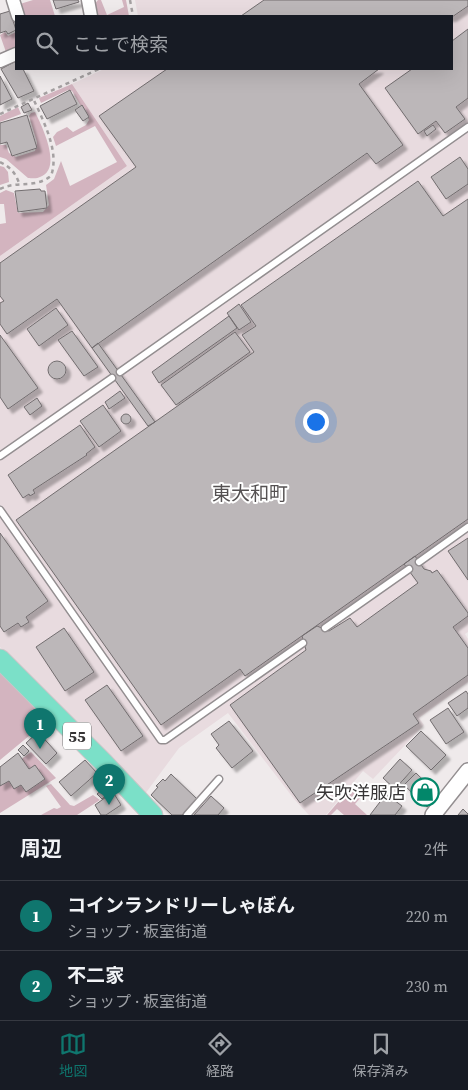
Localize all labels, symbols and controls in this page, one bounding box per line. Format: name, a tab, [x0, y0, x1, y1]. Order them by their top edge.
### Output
search box	[15, 15, 453, 70]
icon: search	[33, 29, 61, 57]
text: ここで検索	[73, 31, 168, 57]
your location	[303, 409, 329, 435]
district label: 東大和町	[212, 480, 288, 506]
pin: 1	[24, 708, 56, 749]
road number: 55	[63, 722, 91, 749]
pin: 2	[93, 764, 125, 805]
shop icon: 矢吹洋服店	[410, 777, 440, 807]
place label: 矢吹洋服店	[316, 780, 406, 805]
text: 周辺	[20, 834, 62, 863]
text: 2件	[424, 838, 448, 860]
text: コインランドリーしゃぼん	[67, 892, 295, 918]
text: 1	[32, 905, 40, 927]
text: 220 m	[406, 905, 448, 927]
text: ショップ · 板室街道	[67, 920, 207, 942]
text: 不二家	[67, 962, 124, 988]
text: 2	[32, 975, 40, 997]
text: 230 m	[406, 975, 448, 997]
text: ショップ · 板室街道	[67, 990, 207, 1012]
tab: 地図	[59, 1030, 87, 1081]
tab: 経路	[206, 1030, 234, 1081]
tab: 保存済み	[353, 1030, 409, 1081]

